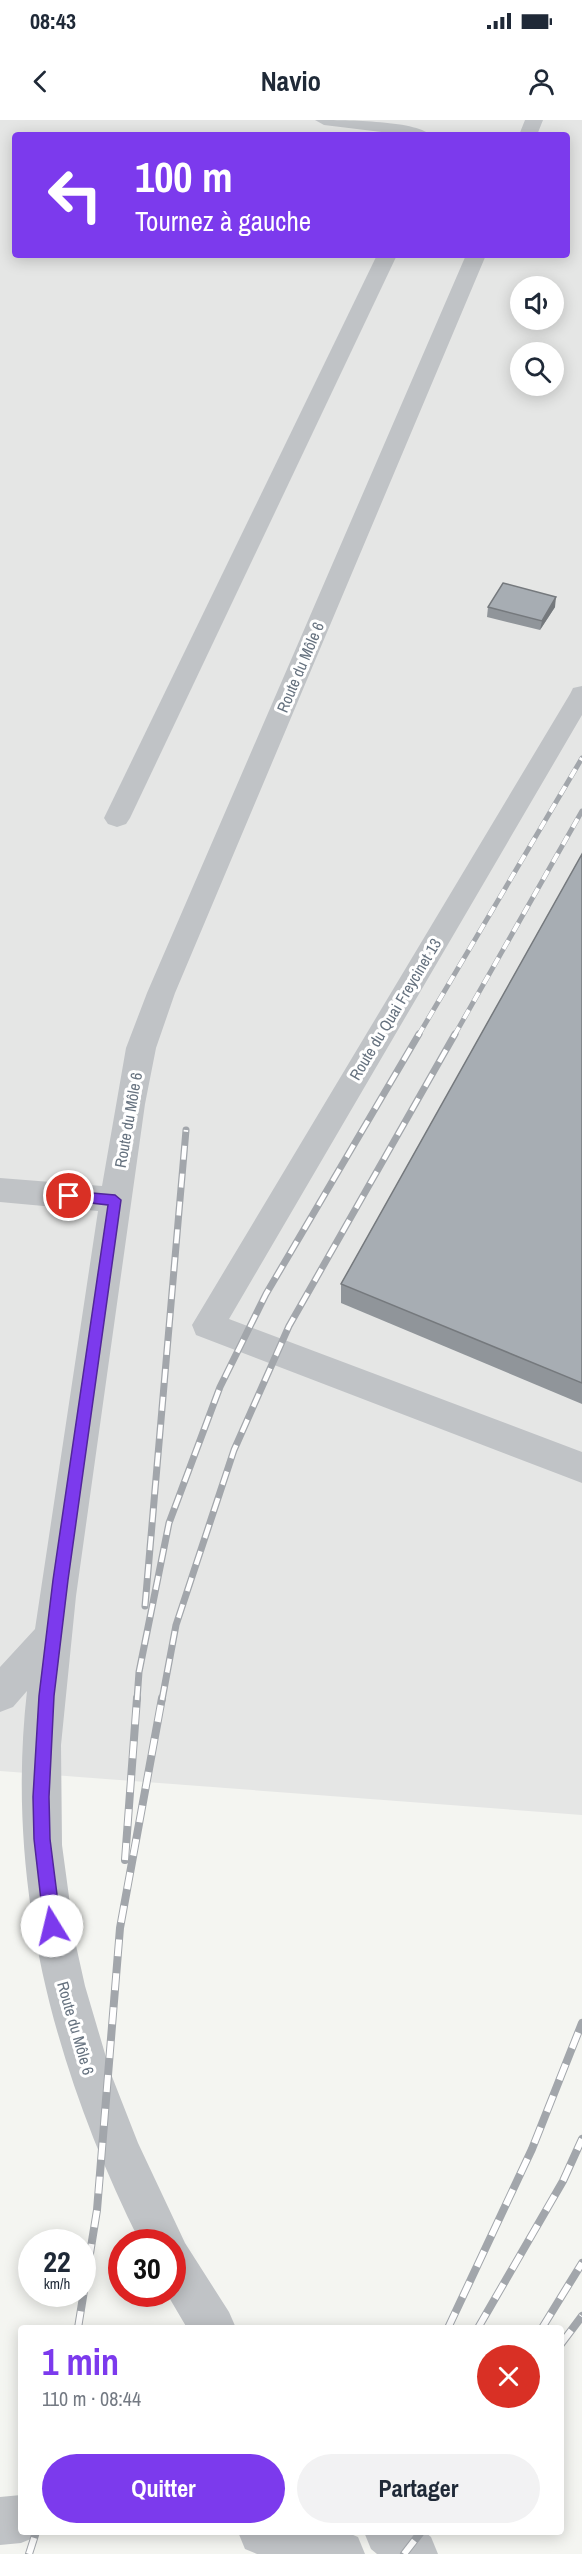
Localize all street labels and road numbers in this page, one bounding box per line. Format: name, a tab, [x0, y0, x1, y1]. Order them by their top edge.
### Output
street label: Route du Môle 6	[271, 618, 329, 716]
street label: Route du Quai Freycinet 13	[344, 934, 446, 1084]
street label: Route du Môle 6	[109, 1071, 147, 1169]
street label: Route du Môle 6	[52, 1979, 100, 2077]

